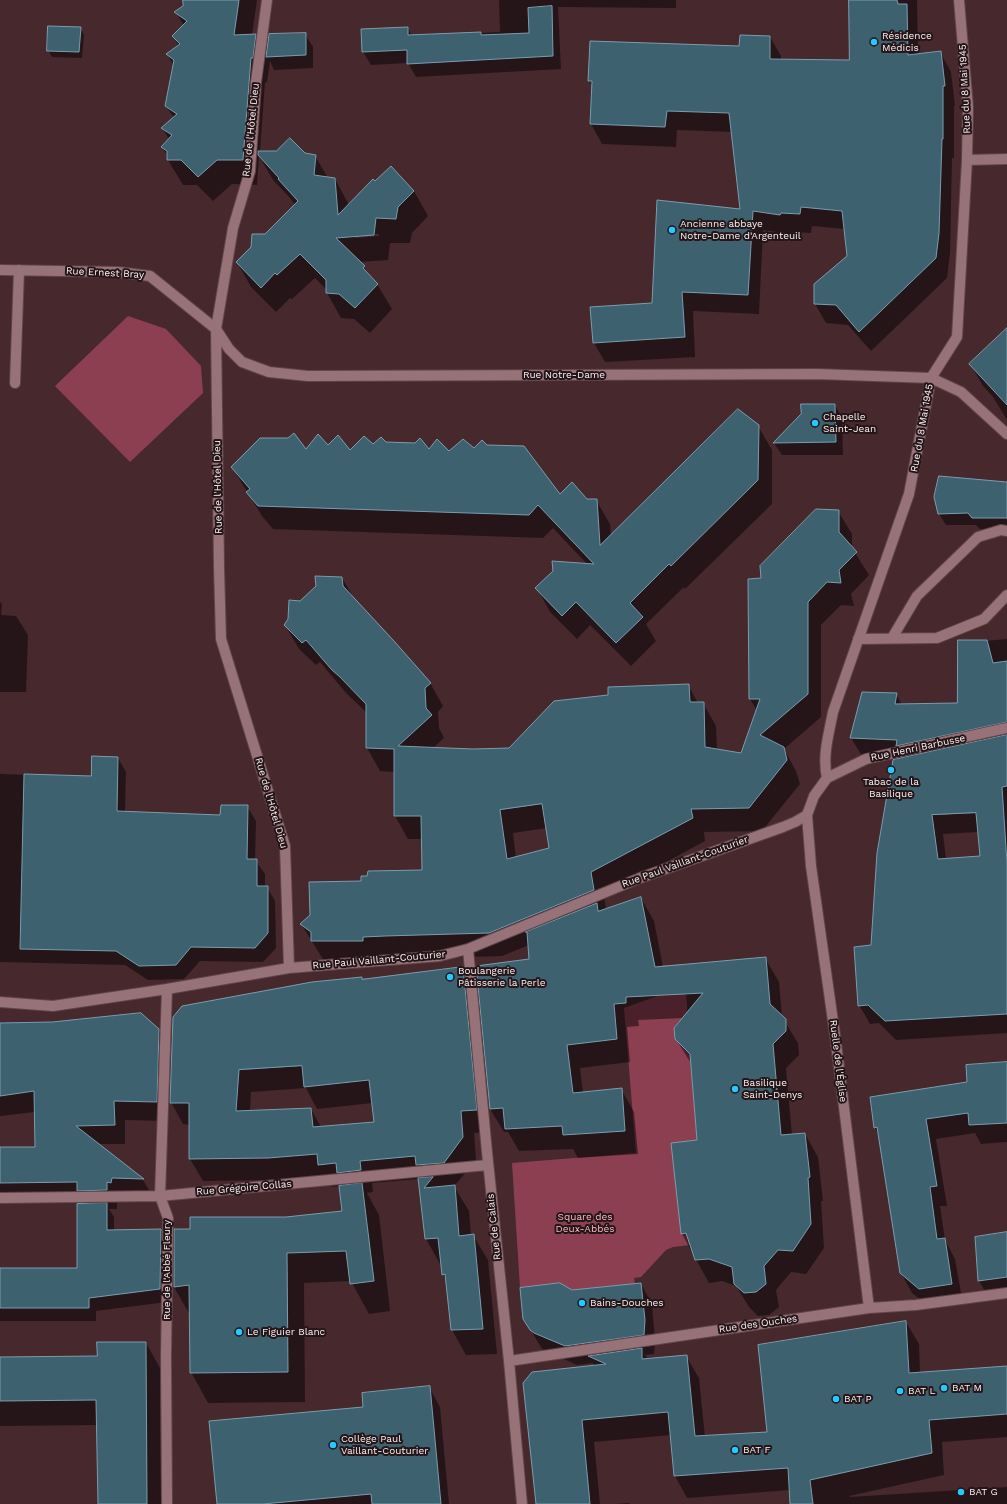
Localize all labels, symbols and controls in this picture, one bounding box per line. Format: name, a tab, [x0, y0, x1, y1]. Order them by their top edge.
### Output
place label: Résidence Médicis	[882, 30, 932, 54]
marker: Résidence Médicis	[869, 37, 879, 47]
street label: Rue du 8 Mai 1945	[957, 44, 973, 134]
street label: Rue de l'Hôtel Dieu	[240, 83, 262, 177]
place label: Ancienne abbaye Notre-Dame d'Argenteuil	[680, 218, 801, 242]
marker: Ancienne abbaye Notre-Dame d'Argenteuil	[667, 225, 677, 235]
street label: Rue Ernest Bray	[66, 265, 144, 281]
street label: Rue Notre-Dame	[523, 369, 605, 381]
street label: Rue du 8 Mai 1945	[908, 383, 936, 473]
place label: Chapelle Saint-Jean	[823, 411, 876, 434]
marker: Chapelle Saint-Jean	[810, 418, 820, 428]
street label: Rue de l'Hôtel Dieu	[211, 440, 225, 534]
street label: Rue Henri Barbusse	[870, 732, 966, 764]
street label: Rue de l'Hôtel Dieu	[252, 756, 290, 850]
marker: Tabac de la Basilique	[886, 765, 896, 775]
place label: Tabac de la Basilique	[863, 776, 919, 800]
street label: Rue Paul Vaillant-Couturier	[620, 834, 750, 890]
street label: Rue Paul Vaillant-Couturier	[312, 948, 446, 972]
place label: Boulangerie Pâtisserie la Perle	[458, 965, 545, 988]
marker: Boulangerie Pâtisserie la Perle	[445, 972, 455, 982]
street label: Ruelle de l'Église	[827, 1019, 849, 1103]
place label: Basilique Saint-Denys	[743, 1077, 802, 1100]
marker: Basilique Saint-Denys	[730, 1084, 740, 1094]
street label: Rue Grégoire Collas	[196, 1178, 292, 1198]
street label: Rue de Calais	[485, 1193, 503, 1261]
park label: Square des Deux-Abbés	[555, 1211, 615, 1234]
street label: Rue de l'Abbé Fleury	[161, 1220, 173, 1320]
place label: Bains-Douches	[590, 1297, 664, 1309]
marker: Bains-Douches	[577, 1298, 587, 1308]
street label: Rue des Ouches	[718, 1313, 798, 1335]
place label: Le Figuier Blanc	[247, 1326, 325, 1338]
marker: Le Figuier Blanc	[234, 1327, 244, 1337]
place label: BAT M	[952, 1382, 982, 1394]
marker: BAT M	[939, 1383, 949, 1393]
place label: BAT L	[908, 1385, 936, 1397]
marker: BAT L	[895, 1386, 905, 1396]
place label: BAT P	[844, 1393, 872, 1405]
marker: BAT P	[831, 1394, 841, 1404]
place label: Collège Paul Vaillant-Couturier	[341, 1433, 428, 1456]
marker: Collège Paul Vaillant-Couturier	[328, 1440, 338, 1450]
place label: BAT F	[743, 1444, 771, 1456]
marker: BAT F	[730, 1445, 740, 1455]
place label: BAT G	[969, 1486, 998, 1498]
marker: BAT G	[956, 1487, 966, 1497]

